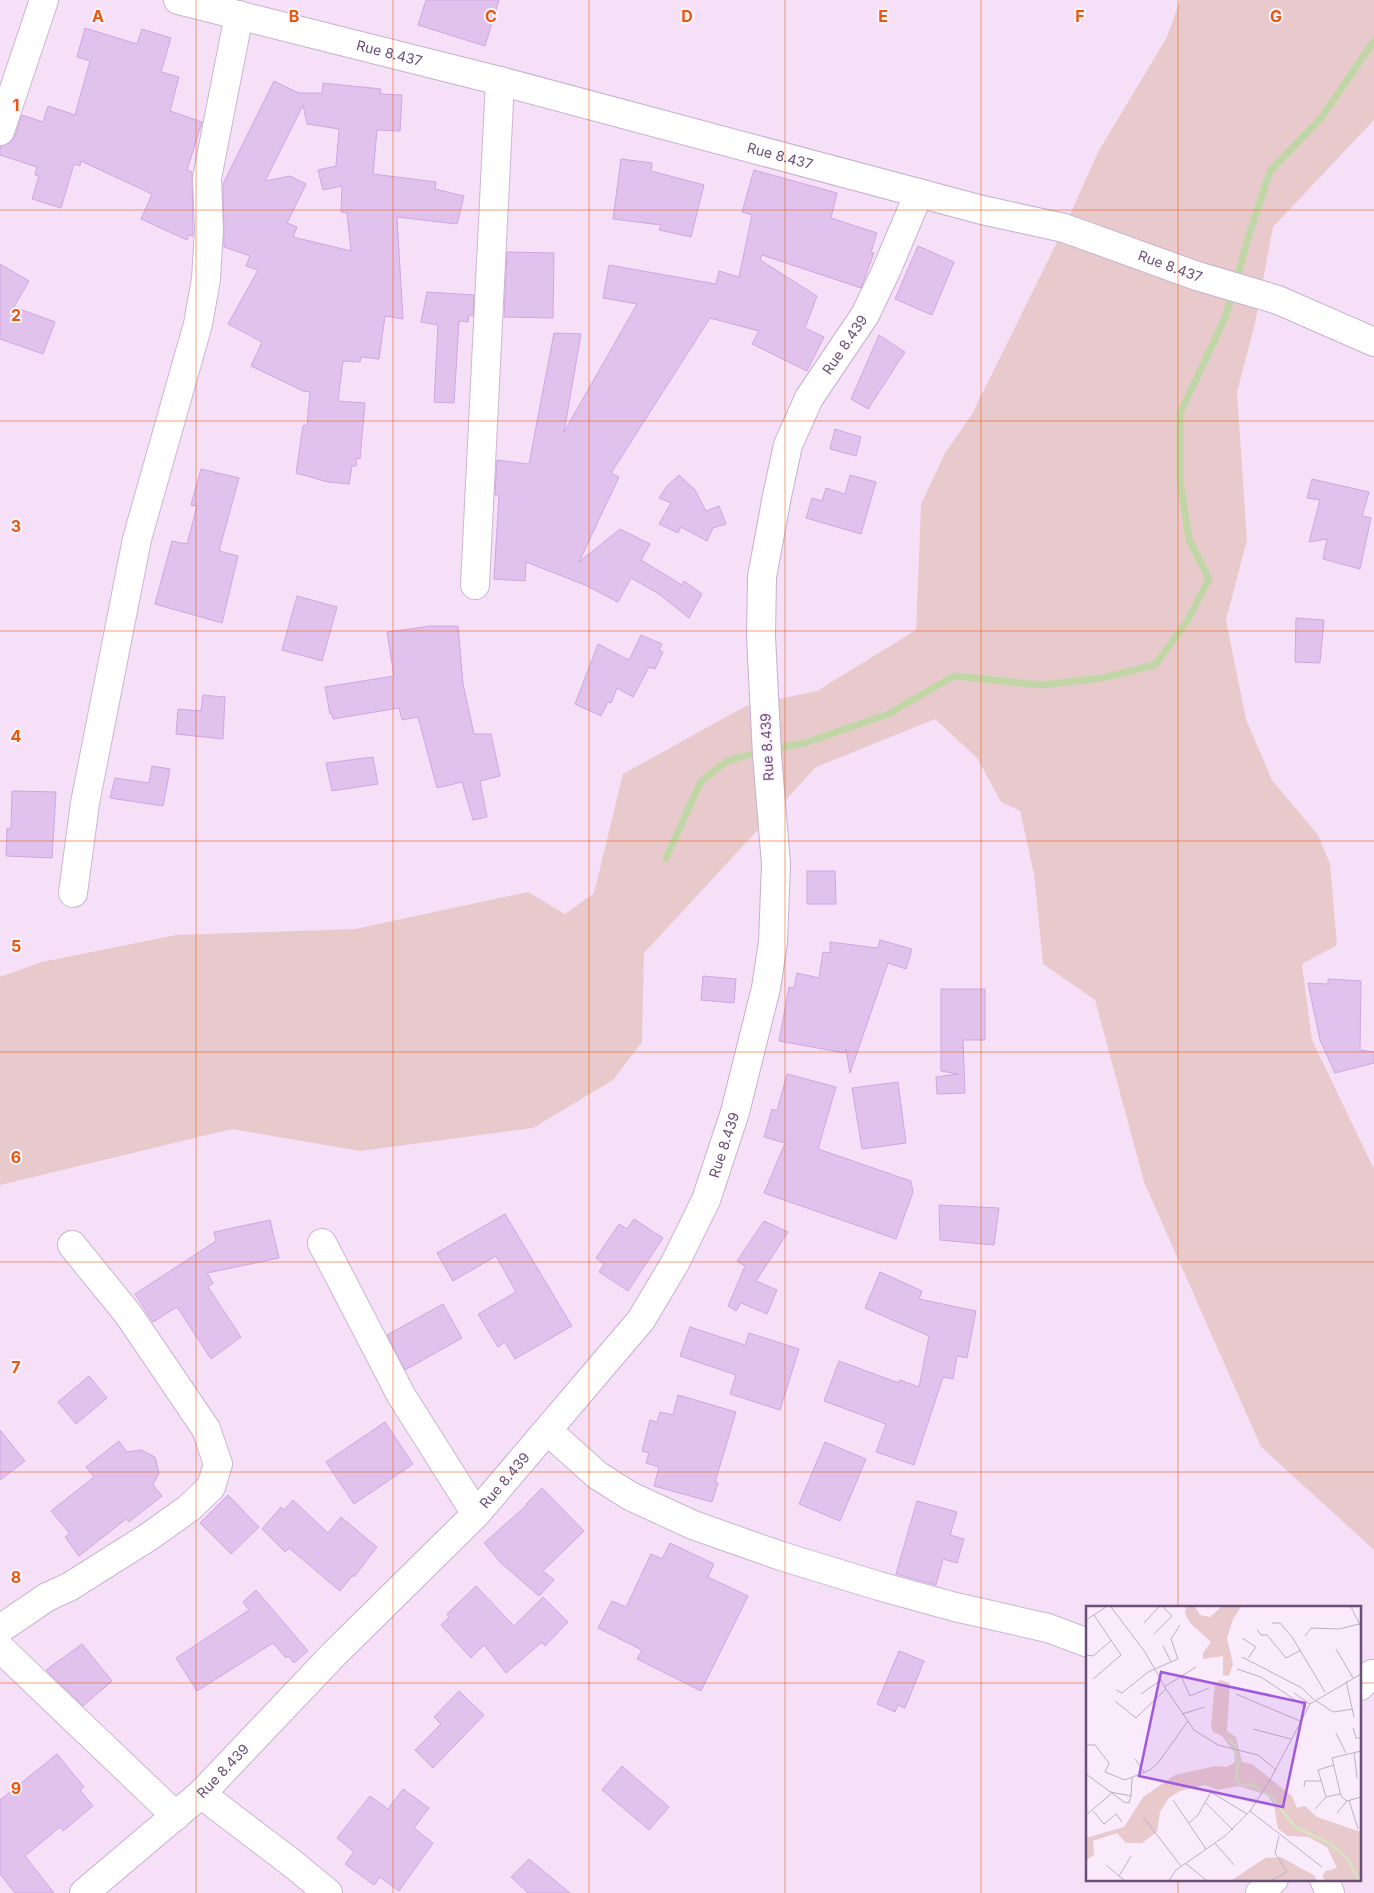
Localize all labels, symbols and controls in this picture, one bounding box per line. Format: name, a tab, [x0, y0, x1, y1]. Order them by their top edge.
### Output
text: A	[92, 6, 104, 26]
text: B	[289, 6, 299, 26]
text: C	[485, 6, 497, 26]
text: D	[681, 6, 693, 26]
text: E	[878, 6, 888, 26]
text: F	[1075, 6, 1085, 26]
text: G	[1270, 6, 1282, 26]
street label: Rue 8.437	[355, 36, 424, 69]
text: 1	[13, 95, 19, 115]
street label: Rue 8.437	[745, 139, 815, 172]
street label: Rue 8.437	[1136, 246, 1205, 285]
text: 2	[11, 305, 21, 325]
street label: Rue 8.439	[818, 311, 871, 377]
text: 3	[11, 516, 21, 536]
street label: Rue 8.439	[756, 713, 777, 781]
text: 4	[11, 726, 22, 746]
text: 5	[11, 936, 21, 956]
street label: Rue 8.439	[705, 1110, 742, 1180]
text: 6	[11, 1147, 21, 1167]
text: 7	[11, 1357, 21, 1377]
street label: Rue 8.439	[476, 1449, 533, 1511]
text: 8	[11, 1567, 21, 1587]
inset map	[1086, 1606, 1362, 1880]
street label: Rue 8.439	[193, 1740, 252, 1801]
text: 9	[11, 1778, 21, 1798]

